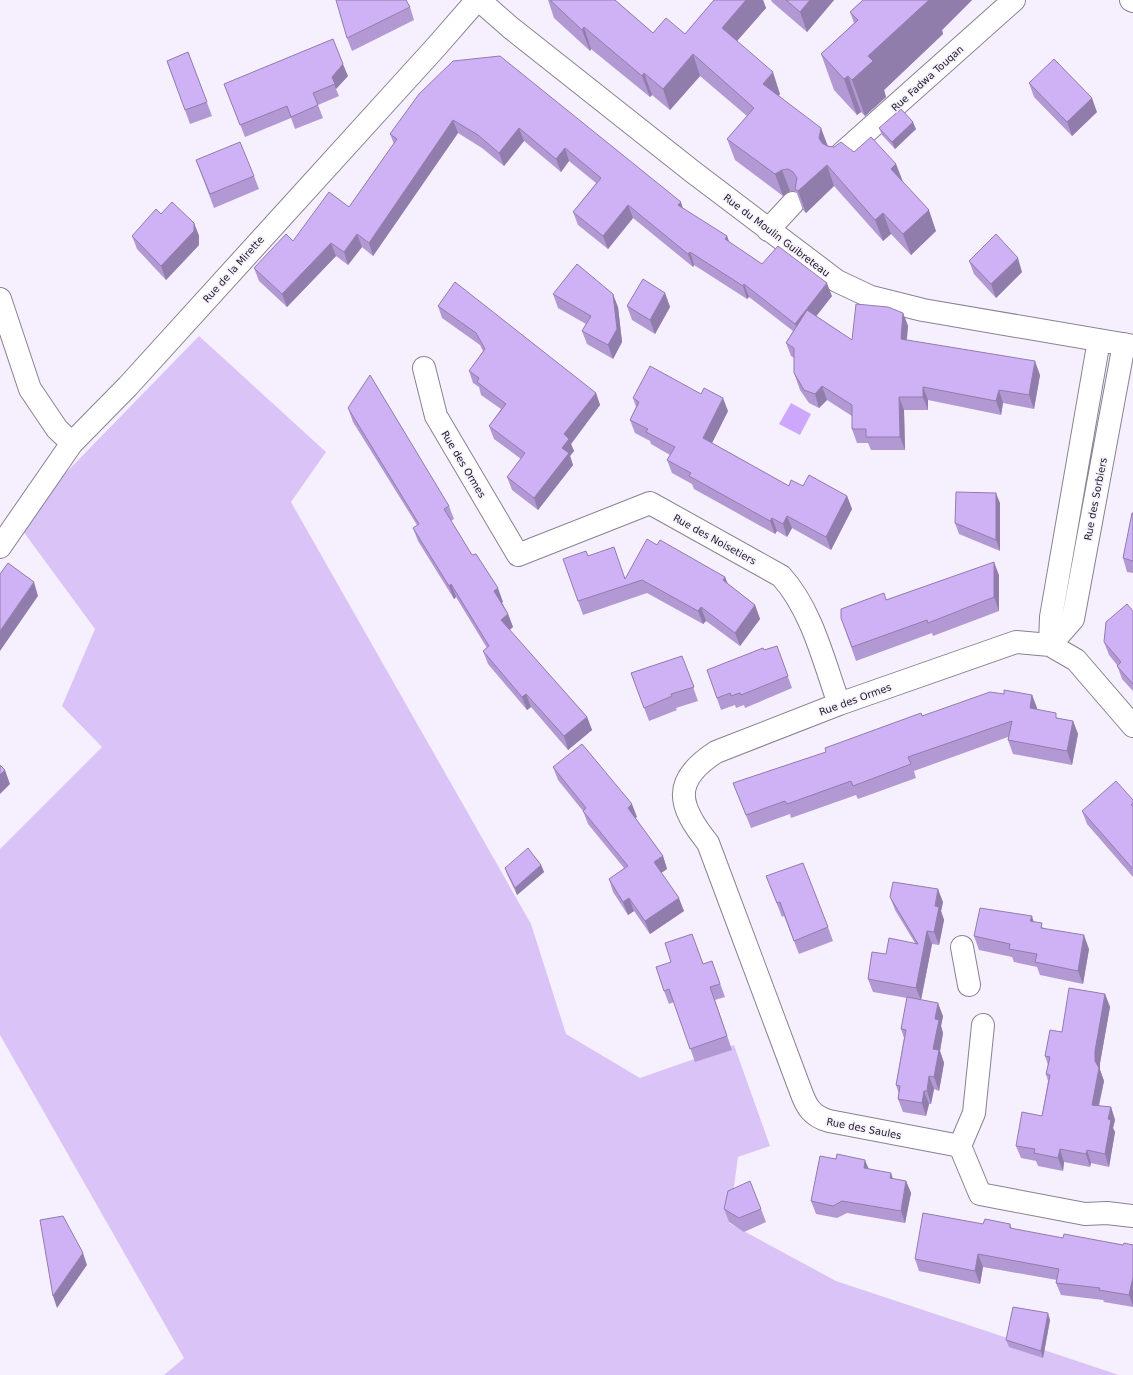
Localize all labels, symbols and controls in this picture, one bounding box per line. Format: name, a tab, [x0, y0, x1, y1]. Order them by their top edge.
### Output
street label: Rue Fadwa Touqan	[889, 43, 965, 113]
street label: Rue du Moulin Guibreteau	[721, 192, 832, 279]
street label: Rue de la Mirette	[201, 234, 266, 305]
street label: Rue des Ormes	[439, 429, 488, 500]
street label: Rue des Sorbiers	[1082, 457, 1109, 541]
street label: Rue des Noisetiers	[671, 512, 758, 567]
street label: Rue des Ormes	[818, 681, 893, 718]
street label: Rue des Saules	[826, 1116, 902, 1141]

